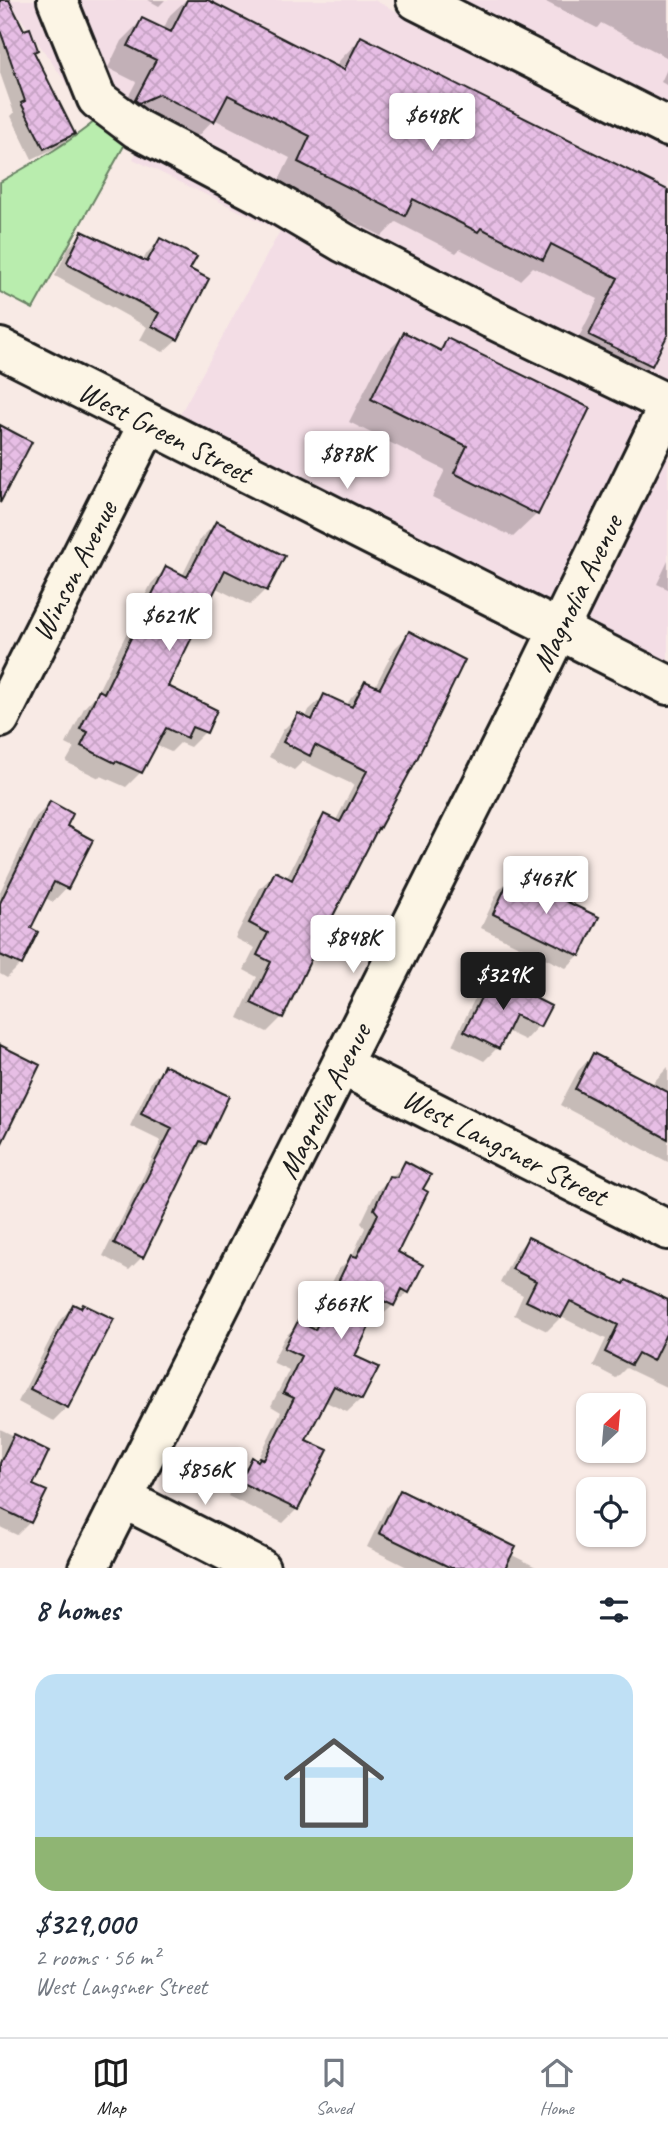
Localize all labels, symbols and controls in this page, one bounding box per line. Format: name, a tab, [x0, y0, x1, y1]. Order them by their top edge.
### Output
pin: $648K	[383, 94, 481, 153]
text: $648K	[405, 101, 459, 130]
street label: West Green Street	[72, 372, 261, 493]
pin: $878K	[298, 432, 396, 491]
text: $878K	[321, 439, 374, 468]
street label: Winson Avenue	[23, 493, 126, 647]
street label: Magnolia Avenue	[523, 507, 632, 677]
pin: $621K	[120, 594, 218, 653]
text: $621K	[142, 601, 196, 630]
pin: $467K	[497, 856, 595, 916]
text: $467K	[519, 864, 573, 893]
pin: $848K	[304, 916, 402, 975]
text: $848K	[326, 923, 380, 952]
pin: $329K	[454, 953, 552, 1012]
text: $329K	[477, 960, 529, 989]
street label: Magnolia Avenue	[269, 1015, 380, 1185]
street label: West Langsner Street	[396, 1079, 616, 1216]
pin: $667K	[292, 1282, 390, 1341]
text: $667K	[314, 1289, 368, 1318]
north arrow	[576, 1393, 646, 1463]
map controls	[576, 1393, 646, 1547]
pin: $856K	[156, 1448, 254, 1507]
text: $856K	[178, 1455, 232, 1484]
button: locate	[576, 1477, 646, 1547]
text: 8 homes	[35, 1591, 120, 1629]
icon: filters	[595, 1591, 633, 1629]
icon: home	[271, 1720, 397, 1846]
text: $329,000	[35, 1905, 135, 1943]
text: 2 rooms · 56 m²	[35, 1943, 159, 1972]
text: West Langsner Street	[35, 1972, 207, 2001]
tab: Map	[92, 2054, 130, 2120]
tab: Saved	[315, 2054, 353, 2120]
tab: Home	[538, 2054, 576, 2120]

